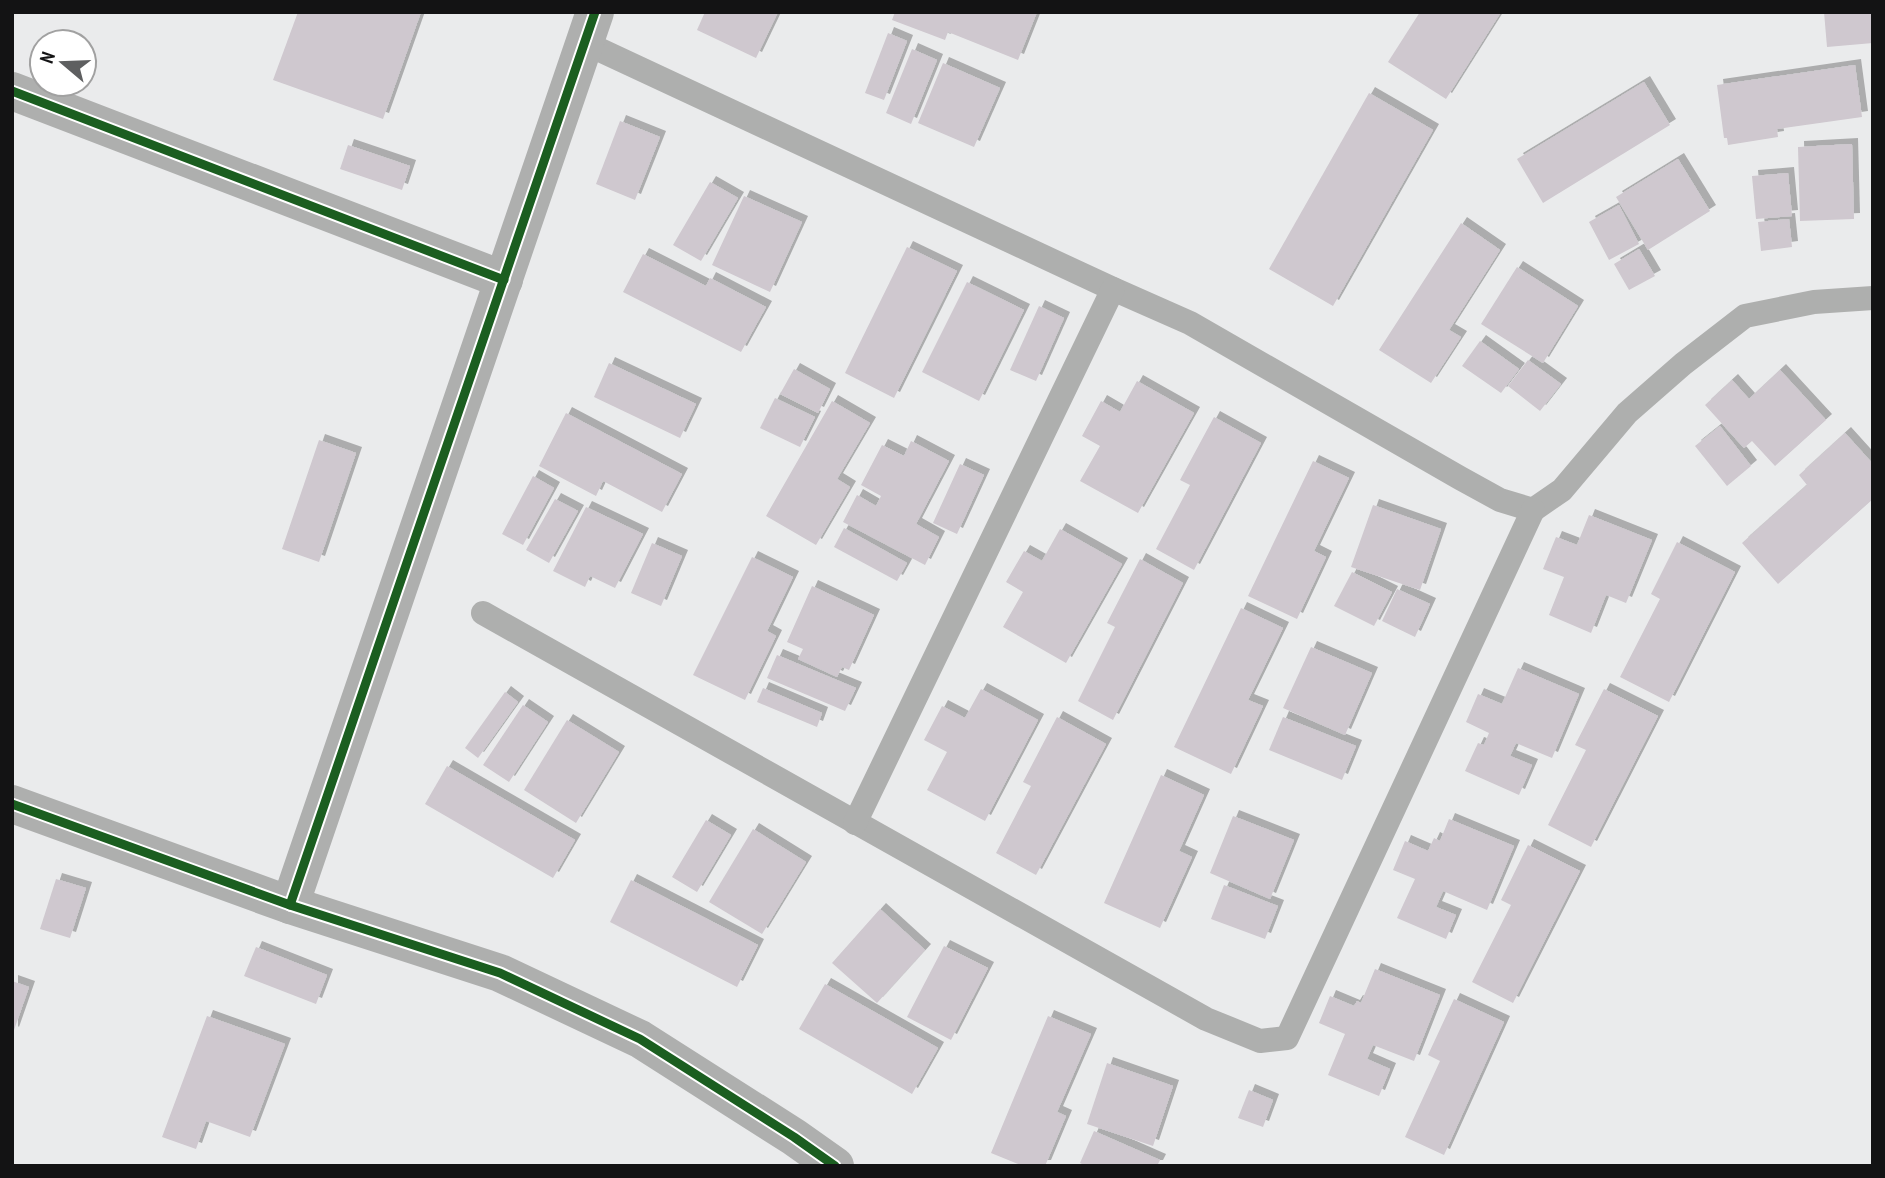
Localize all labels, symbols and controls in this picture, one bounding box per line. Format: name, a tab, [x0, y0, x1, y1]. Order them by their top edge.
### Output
north arrow	[28, 28, 98, 98]
text: N	[34, 49, 60, 66]

